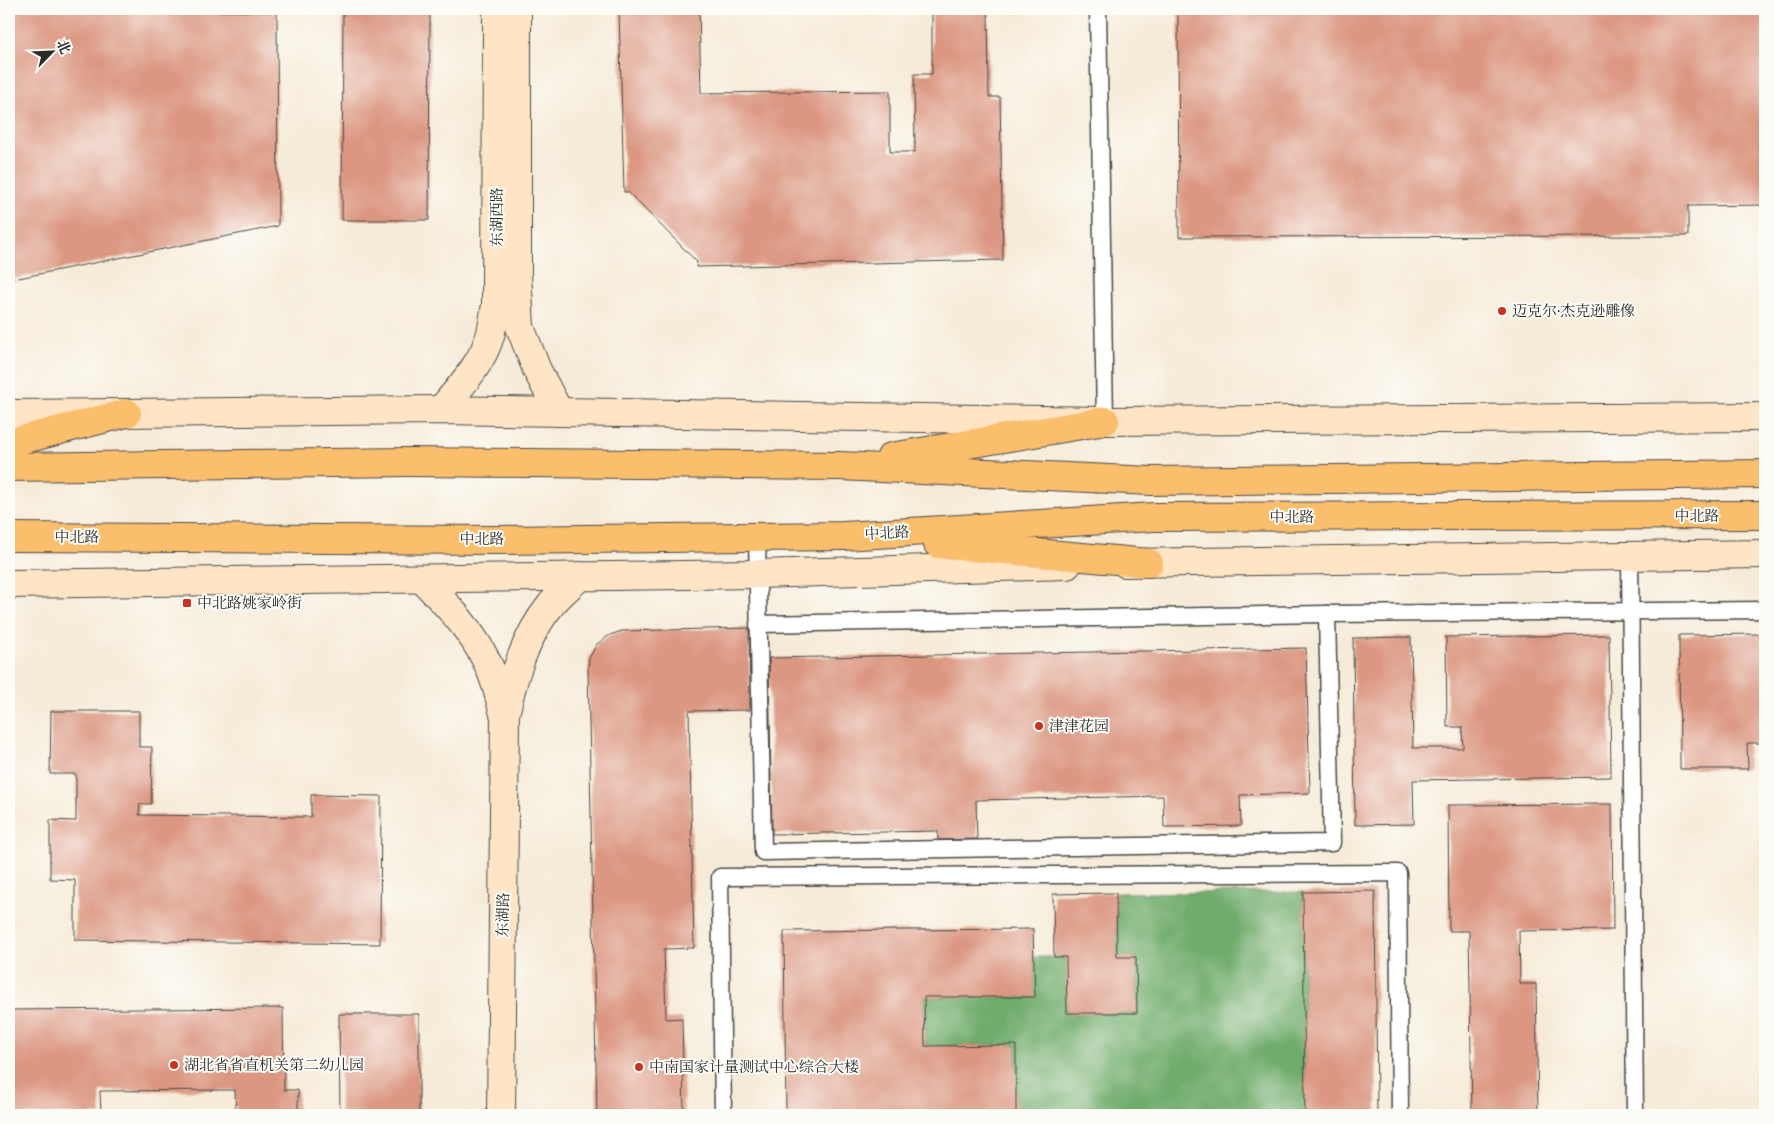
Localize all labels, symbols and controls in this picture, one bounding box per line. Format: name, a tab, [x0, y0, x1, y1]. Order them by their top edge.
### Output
north arrow	[28, 28, 78, 78]
text: 北	[53, 37, 74, 57]
street label: 东湖西路	[488, 187, 506, 247]
place label: 迈克尔·杰克逊雕像	[1512, 302, 1635, 320]
marker: 迈克尔·杰克逊雕像	[1496, 305, 1508, 317]
street label: 中北路	[1674, 507, 1720, 525]
street label: 中北路	[1269, 508, 1315, 526]
street label: 中北路	[864, 523, 910, 543]
street label: 中北路	[54, 528, 100, 546]
street label: 中北路	[459, 530, 505, 548]
place label: 中北路姚家岭街	[197, 594, 302, 612]
marker: 中北路姚家岭街	[181, 597, 193, 609]
place label: 津津花园	[1049, 717, 1109, 735]
marker: 津津花园	[1033, 720, 1045, 732]
street label: 东湖路	[494, 892, 512, 938]
place label: 湖北省省直机关第二幼儿园	[184, 1056, 364, 1074]
place label: 中南国家计量测试中心综合大楼	[649, 1058, 859, 1076]
marker: 湖北省省直机关第二幼儿园	[168, 1059, 180, 1071]
marker: 中南国家计量测试中心综合大楼	[633, 1061, 645, 1073]

